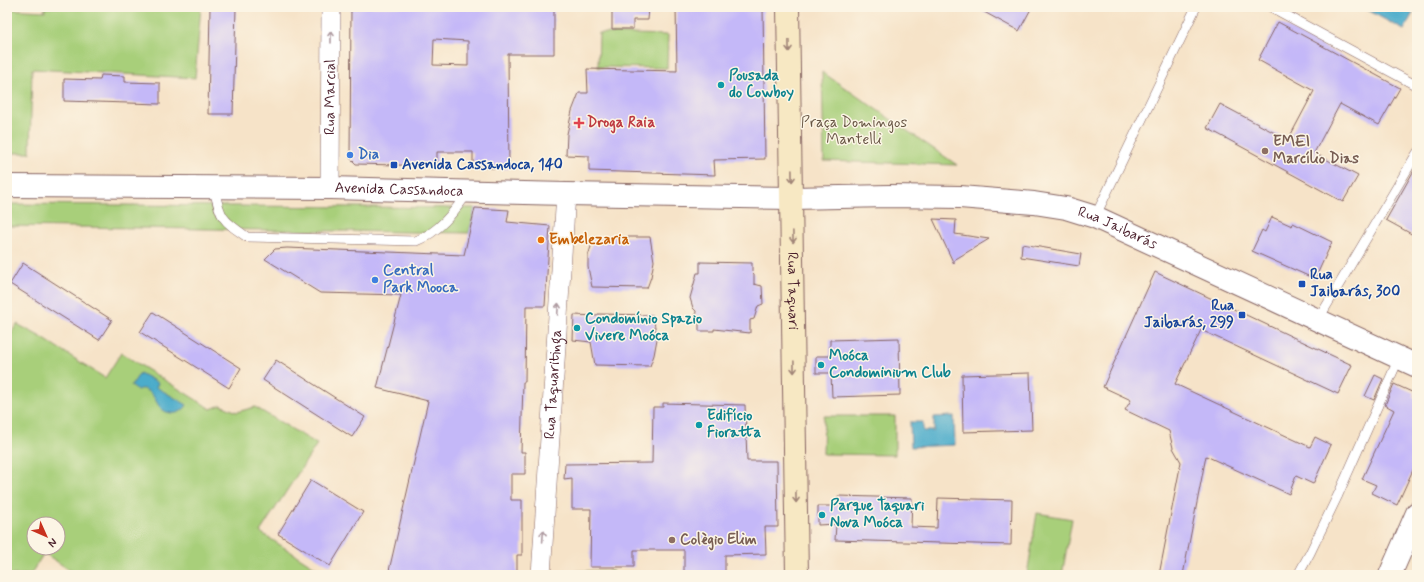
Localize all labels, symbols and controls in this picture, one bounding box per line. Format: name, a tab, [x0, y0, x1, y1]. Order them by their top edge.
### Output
one-way arrow	[327, 31, 334, 44]
one-way arrow	[785, 39, 793, 52]
street label: Rua Marcial	[320, 59, 341, 135]
place label: Pousada do Cowboy	[729, 66, 794, 103]
marker: Pousada do Cowboy	[716, 80, 726, 90]
place label: Droga Raia	[587, 113, 655, 134]
park label: Praça Domingos Mantelli	[801, 113, 907, 150]
marker: Droga Raia	[574, 118, 584, 128]
place label: EMEI Marcílio Dias	[1273, 132, 1359, 169]
place label: Dia	[358, 145, 379, 165]
marker: EMEI Marcílio Dias	[1260, 146, 1270, 156]
marker: Dia	[345, 150, 355, 160]
place label: Avenida Cassandoca, 140	[402, 155, 563, 175]
marker: Avenida Cassandoca, 140	[389, 160, 399, 170]
one-way arrow	[788, 169, 795, 182]
street label: Avenida Cassandoca	[334, 178, 464, 201]
street label: Rua Jaibarás	[1075, 202, 1161, 255]
place label: Embelezaria	[549, 230, 630, 250]
one-way arrow	[789, 230, 796, 243]
marker: Embelezaria	[536, 235, 546, 245]
street label: Rua Taquari	[782, 252, 803, 330]
place label: Central Park Mooca	[383, 261, 459, 298]
place label: Rua Jaibarás, 300	[1310, 265, 1400, 302]
marker: Central Park Mooca	[370, 275, 380, 285]
marker: Rua Jaibarás, 300	[1297, 279, 1307, 289]
place label: Rua Jaibarás, 299	[1144, 296, 1234, 333]
one-way arrow	[555, 303, 562, 316]
place label: Condomínio Spazio Vivere Moóca	[585, 309, 702, 346]
marker: Rua Jaibarás, 299	[1237, 310, 1247, 320]
marker: Condomínio Spazio Vivere Moóca	[572, 323, 582, 333]
street label: Rua Taquaritinga	[540, 329, 568, 440]
place label: Moóca Condominium Club	[829, 346, 951, 383]
one-way arrow	[790, 360, 798, 373]
marker: Moóca Condominium Club	[816, 360, 826, 370]
place label: Edifício Fioratta	[707, 406, 762, 443]
marker: Edifício Fioratta	[694, 420, 704, 430]
one-way arrow	[792, 490, 800, 503]
place label: Parque Taquari Nova Moóca	[830, 496, 925, 533]
marker: Parque Taquari Nova Moóca	[817, 510, 827, 520]
north arrow	[26, 516, 66, 556]
one-way arrow	[540, 530, 547, 543]
place label: Colègio Elim	[680, 530, 757, 551]
text: N	[45, 535, 60, 550]
marker: Colègio Elim	[667, 535, 677, 545]

